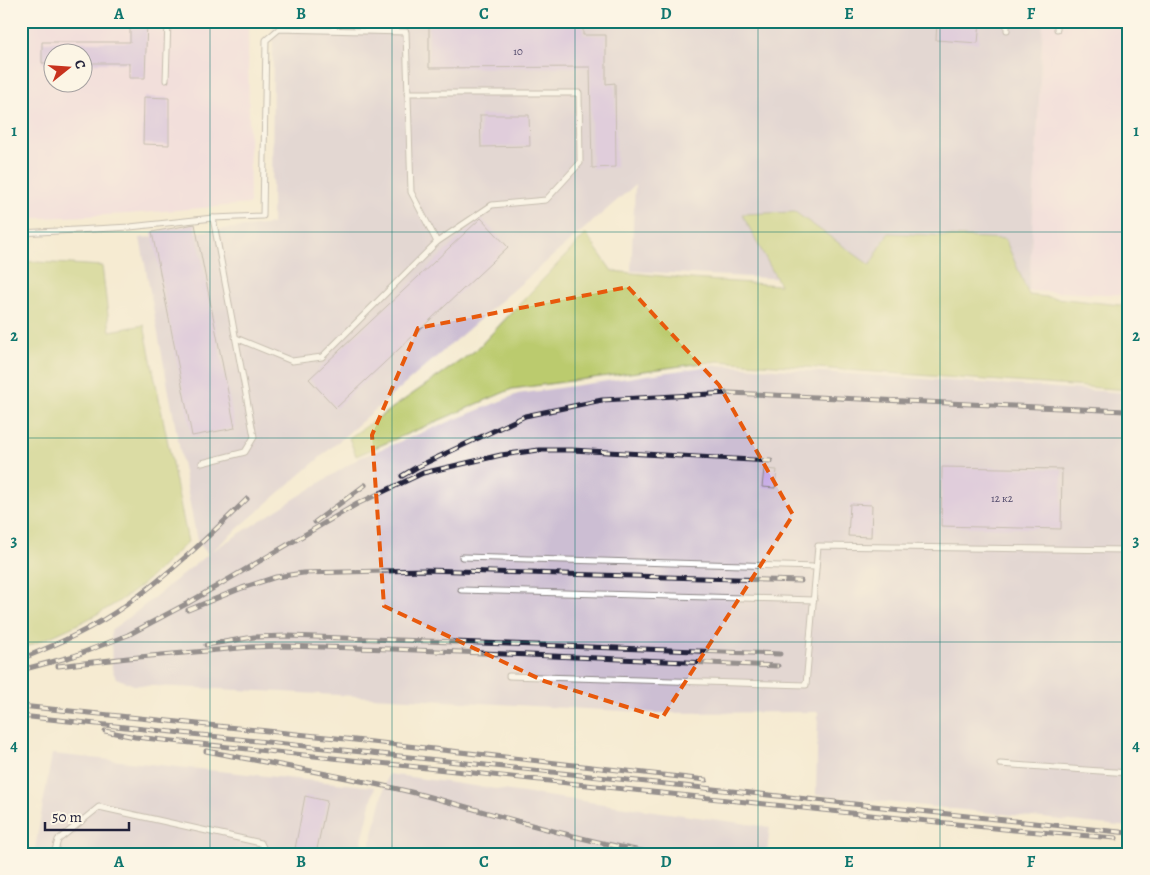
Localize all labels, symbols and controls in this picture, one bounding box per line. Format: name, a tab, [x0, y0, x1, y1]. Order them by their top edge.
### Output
text: A	[113, 3, 125, 25]
text: B	[296, 3, 306, 25]
text: C	[479, 3, 489, 25]
text: D	[660, 3, 672, 25]
text: E	[844, 3, 854, 25]
text: F	[1027, 3, 1036, 25]
north arrow	[42, 42, 92, 92]
house number: 10	[513, 44, 523, 59]
text: С	[70, 57, 90, 72]
text: 1	[11, 120, 17, 142]
text: 1	[1133, 120, 1139, 142]
text: 2	[10, 325, 18, 347]
text: 2	[1132, 325, 1140, 347]
house number: 12 к2	[991, 491, 1013, 506]
text: 3	[11, 530, 18, 552]
text: 3	[1133, 530, 1140, 552]
text: 4	[10, 735, 18, 757]
text: 4	[1132, 735, 1140, 757]
scale bar	[45, 800, 129, 832]
text: 50 m	[52, 807, 82, 827]
text: A	[113, 851, 125, 873]
text: B	[296, 851, 306, 873]
text: C	[479, 851, 489, 873]
text: D	[660, 851, 672, 873]
text: E	[844, 851, 854, 873]
text: F	[1027, 851, 1036, 873]

